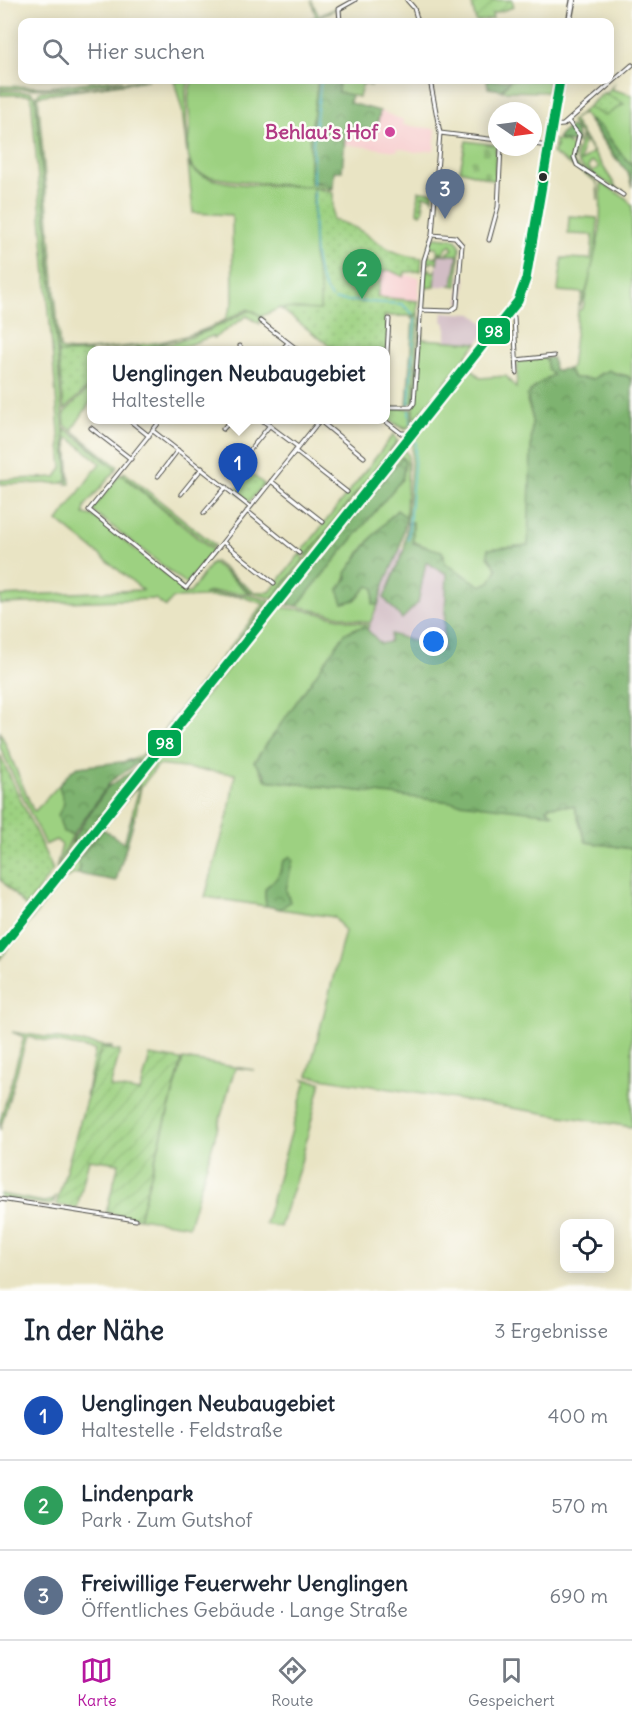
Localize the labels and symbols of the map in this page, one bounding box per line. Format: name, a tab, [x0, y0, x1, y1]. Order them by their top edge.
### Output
north arrow	[488, 102, 542, 156]
place label: Behlau’s Hof	[265, 119, 379, 144]
marker: Behlau’s Hof	[383, 125, 397, 139]
pin: 3	[426, 170, 464, 219]
unlabelled marker	[537, 171, 549, 183]
pin: 2	[342, 250, 382, 299]
line badge: 98	[477, 317, 511, 345]
text: 98	[485, 321, 503, 341]
pin: 1	[218, 444, 258, 493]
your location	[419, 627, 448, 656]
line badge: 98	[147, 729, 182, 757]
text: 98	[156, 733, 174, 753]

